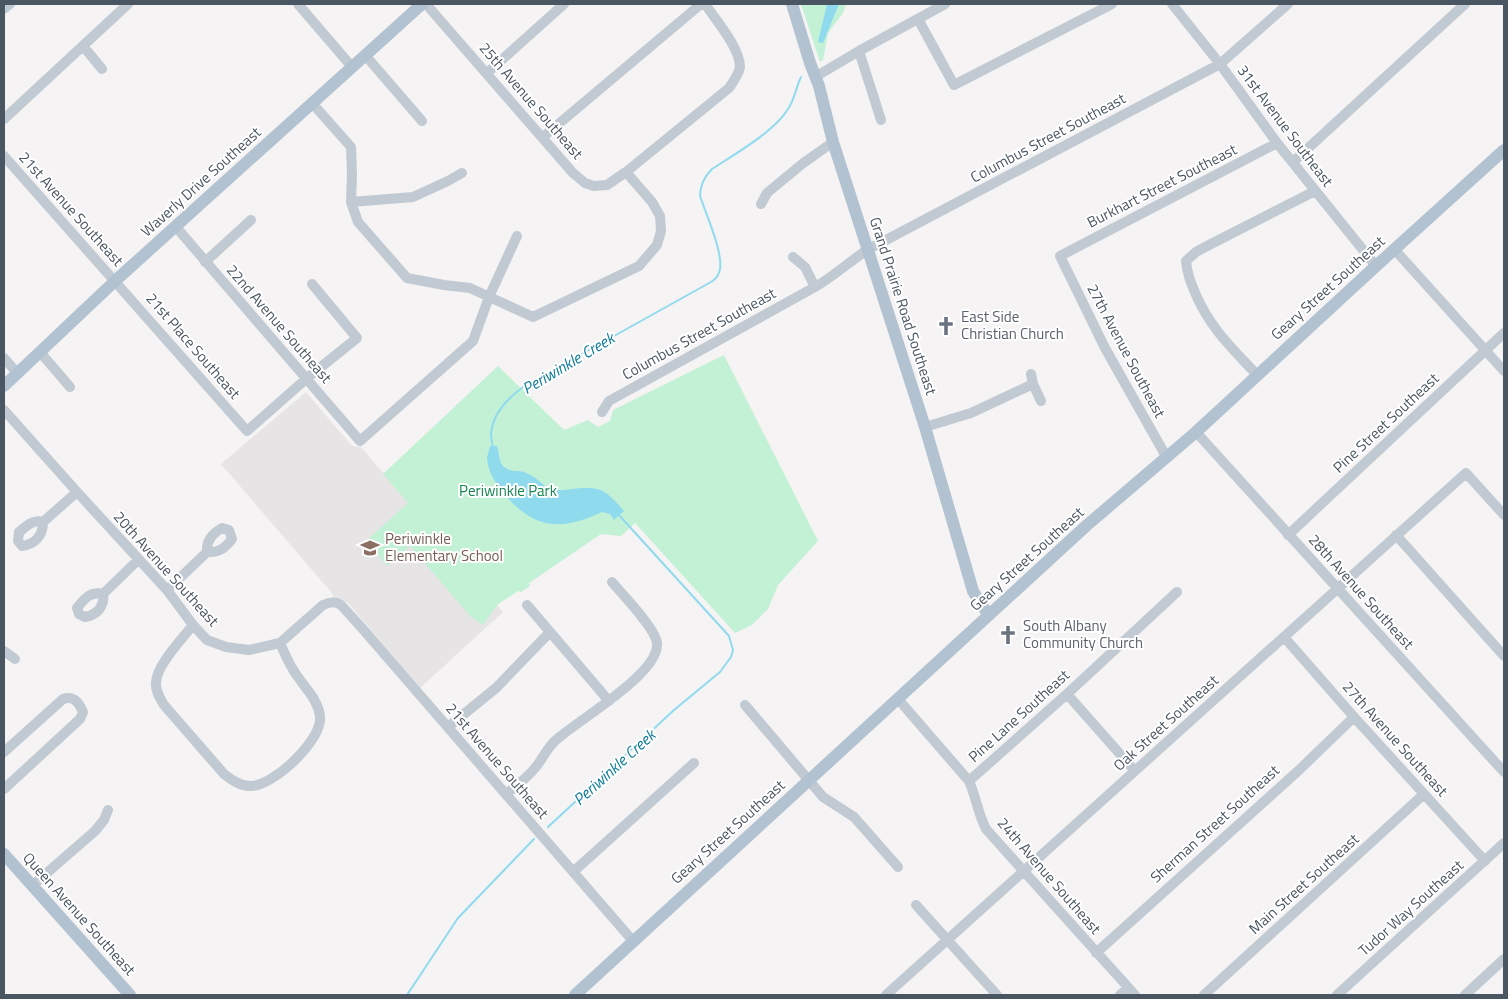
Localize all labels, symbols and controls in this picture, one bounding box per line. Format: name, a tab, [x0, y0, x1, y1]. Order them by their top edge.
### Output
street label: 25th Avenue Southeast	[474, 37, 589, 165]
street label: 31st Avenue Southeast	[1232, 60, 1339, 192]
street label: Columbus Street Southeast	[966, 87, 1130, 188]
street label: Waverly Drive Southeast	[135, 121, 267, 242]
street label: Burkhart Street Southeast	[1083, 137, 1241, 233]
street label: 21st Avenue Southeast	[14, 146, 130, 272]
street label: Grand Prairie Road Southeast	[864, 214, 943, 398]
street label: Geary Street Southeast	[1265, 230, 1390, 345]
street label: 22nd Avenue Southeast	[221, 259, 338, 389]
street label: 27th Avenue Southeast	[1081, 280, 1172, 422]
street label: Columbus Street Southeast	[618, 281, 780, 385]
street label: 21st Place Southeast	[141, 287, 247, 404]
place label: East Side Christian Church	[961, 305, 1064, 345]
church icon: East Side Christian Church	[935, 315, 957, 337]
water label: Periwinkle Creek	[517, 325, 620, 400]
street label: Pine Street Southeast	[1327, 367, 1444, 478]
park label: Periwinkle Park	[459, 479, 557, 502]
street label: Geary Street Southeast	[964, 501, 1089, 616]
street label: 20th Avenue Southeast	[108, 506, 225, 632]
place label: Periwinkle Elementary School	[385, 527, 503, 567]
street label: 28th Avenue Southeast	[1303, 529, 1420, 655]
school or university icon: Periwinkle Elementary School	[359, 537, 381, 559]
place label: South Albany Community Church	[1023, 614, 1143, 654]
church icon: South Albany Community Church	[997, 624, 1019, 646]
street label: Pine Lane Southeast	[963, 663, 1075, 767]
street label: Oak Street Southeast	[1108, 669, 1224, 776]
street label: 27th Avenue Southeast	[1337, 676, 1454, 802]
street label: 21st Avenue Southeast	[440, 698, 555, 824]
water label: Periwinkle Creek	[567, 722, 662, 811]
street label: Sherman Street Southeast	[1145, 759, 1285, 888]
street label: Geary Street Southeast	[665, 774, 790, 889]
street label: 24th Avenue Southeast	[992, 812, 1107, 940]
street label: Main Street Southeast	[1243, 827, 1364, 939]
street label: Queen Avenue Southeast	[18, 847, 142, 981]
street label: Tudor Way Southeast	[1353, 854, 1469, 961]

